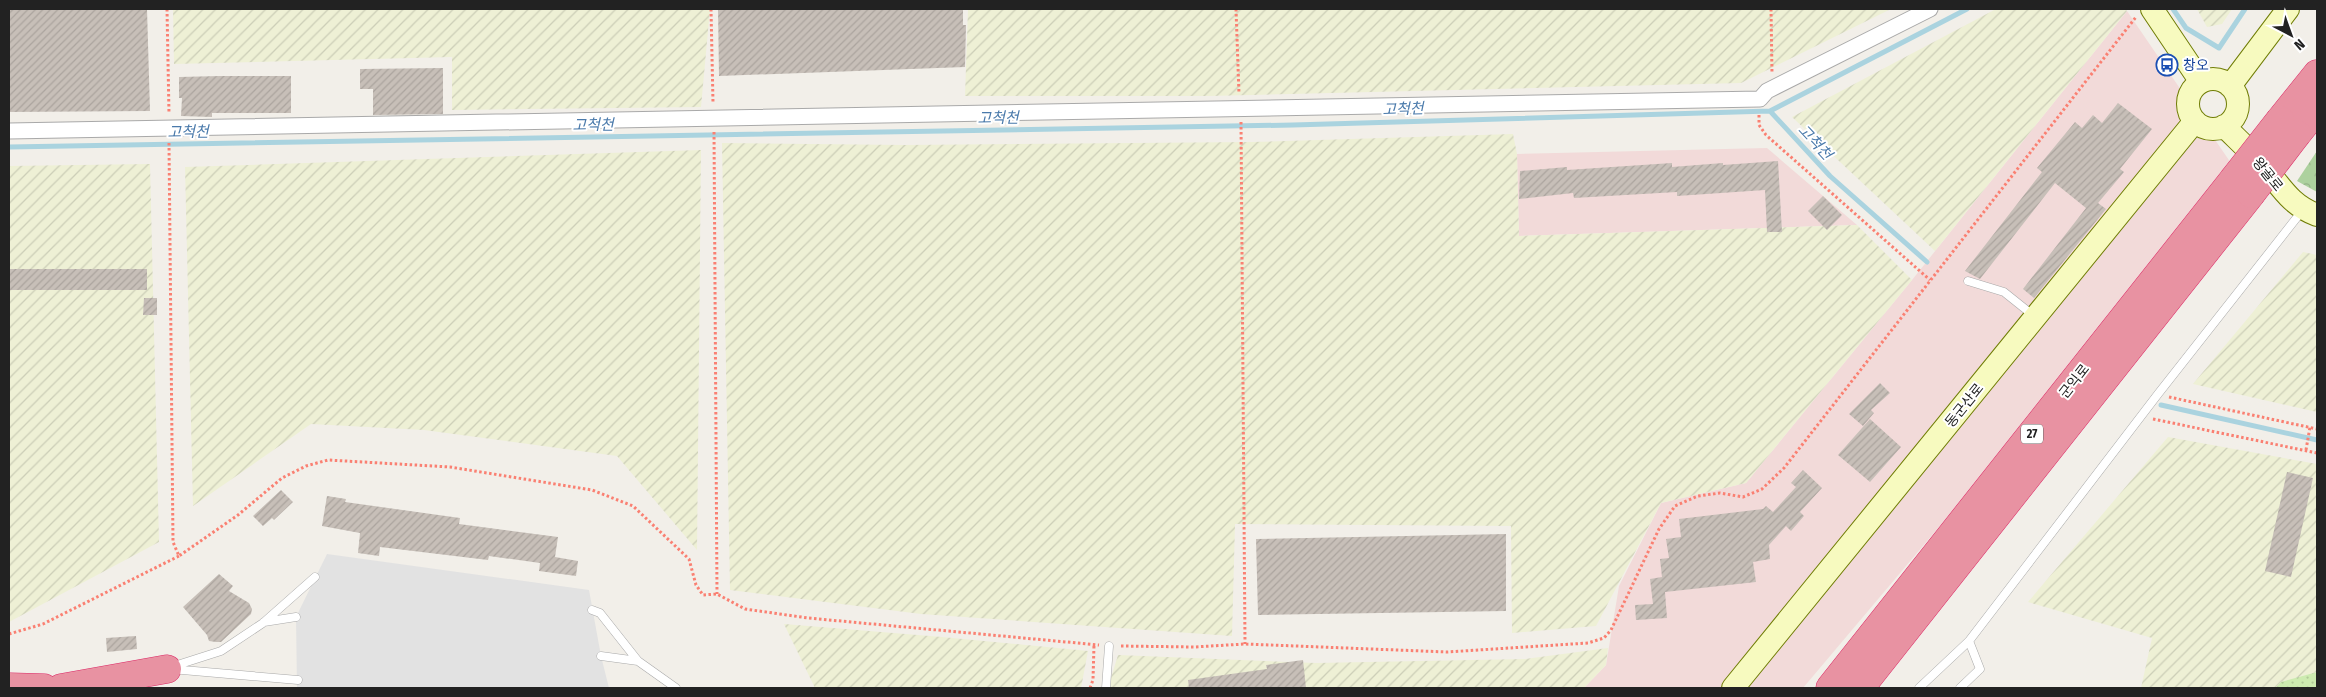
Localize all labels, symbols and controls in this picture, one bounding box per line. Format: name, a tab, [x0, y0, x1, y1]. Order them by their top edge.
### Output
north arrow	[2266, 10, 2316, 60]
text: N	[2290, 35, 2308, 54]
bus stop icon: 창오	[2155, 53, 2179, 77]
place label: 창오	[2183, 57, 2209, 74]
water label: 고척천	[1382, 99, 1426, 119]
water label: 고척천	[977, 109, 1021, 127]
water label: 고척천	[572, 116, 616, 134]
water label: 고척천	[1794, 121, 1837, 165]
water label: 고척천	[167, 123, 211, 141]
street label: 왕골로	[2249, 154, 2286, 195]
street label: 군익로	[2056, 361, 2093, 402]
street label: 동군산로	[1942, 380, 1987, 431]
road number: 27	[2021, 424, 2043, 444]

